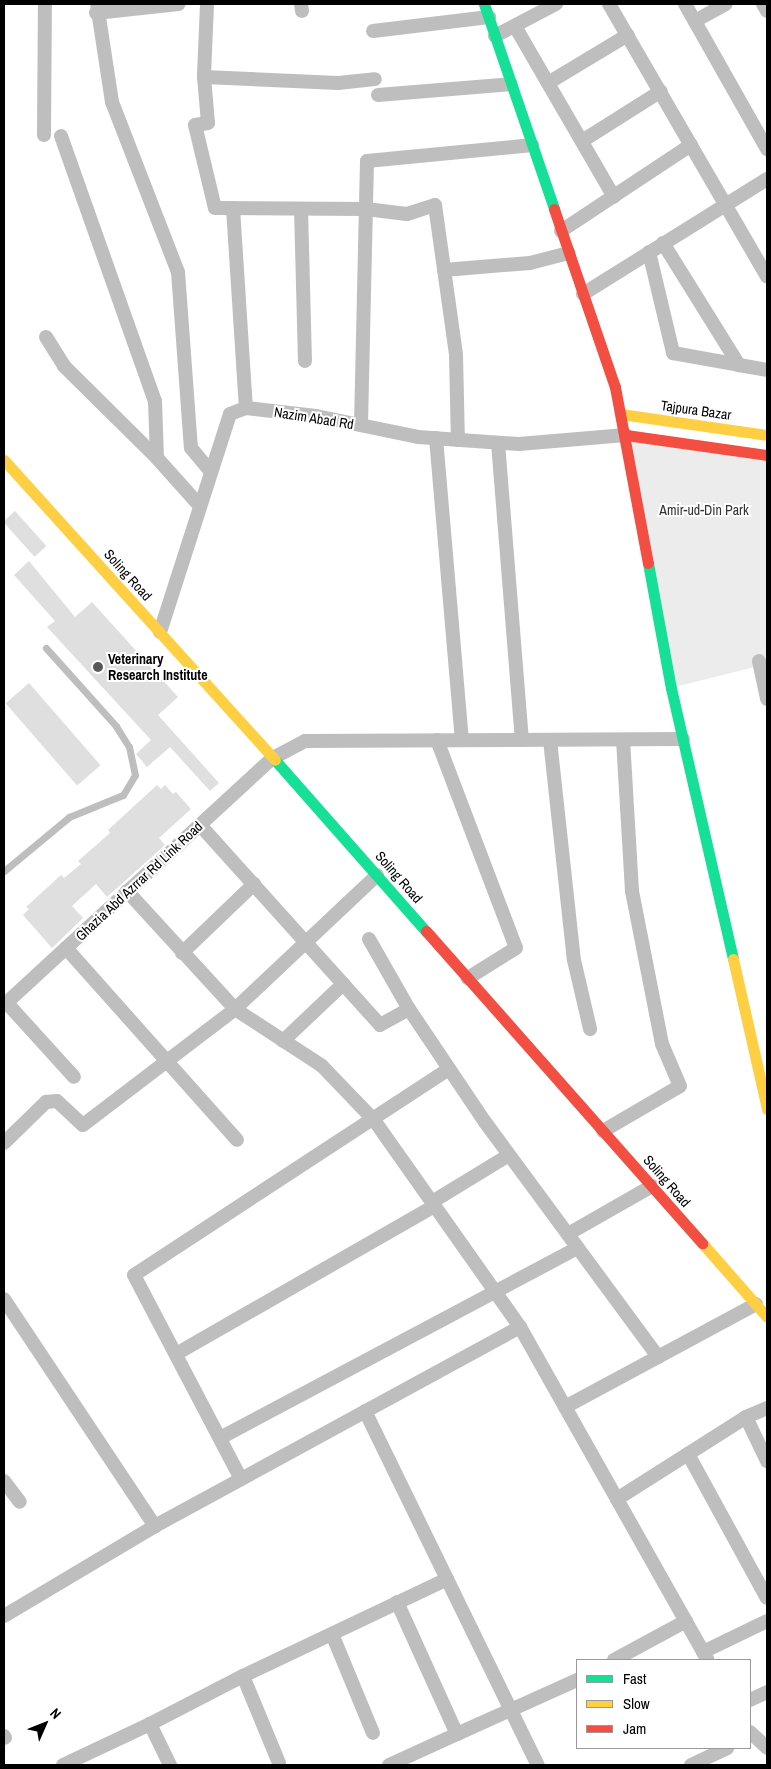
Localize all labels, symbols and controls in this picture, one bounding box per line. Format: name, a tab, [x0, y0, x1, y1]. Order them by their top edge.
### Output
street label: Tajpura Bazar	[660, 397, 732, 423]
street label: Nazim Abad Rd	[273, 403, 355, 433]
park label: Amir-ud-Din Park	[659, 502, 749, 518]
street label: Soling Road	[101, 546, 155, 604]
place label: Veterinary Research Institute	[108, 651, 208, 684]
marker: Veterinary Research Institute	[92, 661, 104, 673]
street label: Ghazia Abd Azrrar Rd Link Road	[72, 817, 206, 945]
street label: Soling Road	[372, 848, 426, 906]
street label: Soling Road	[640, 1152, 694, 1210]
legend	[576, 1659, 751, 1749]
text: Fast	[623, 1668, 646, 1689]
text: Slow	[623, 1693, 650, 1714]
north arrow	[20, 1699, 70, 1749]
text: N	[46, 1704, 65, 1723]
text: Jam	[623, 1718, 646, 1739]

